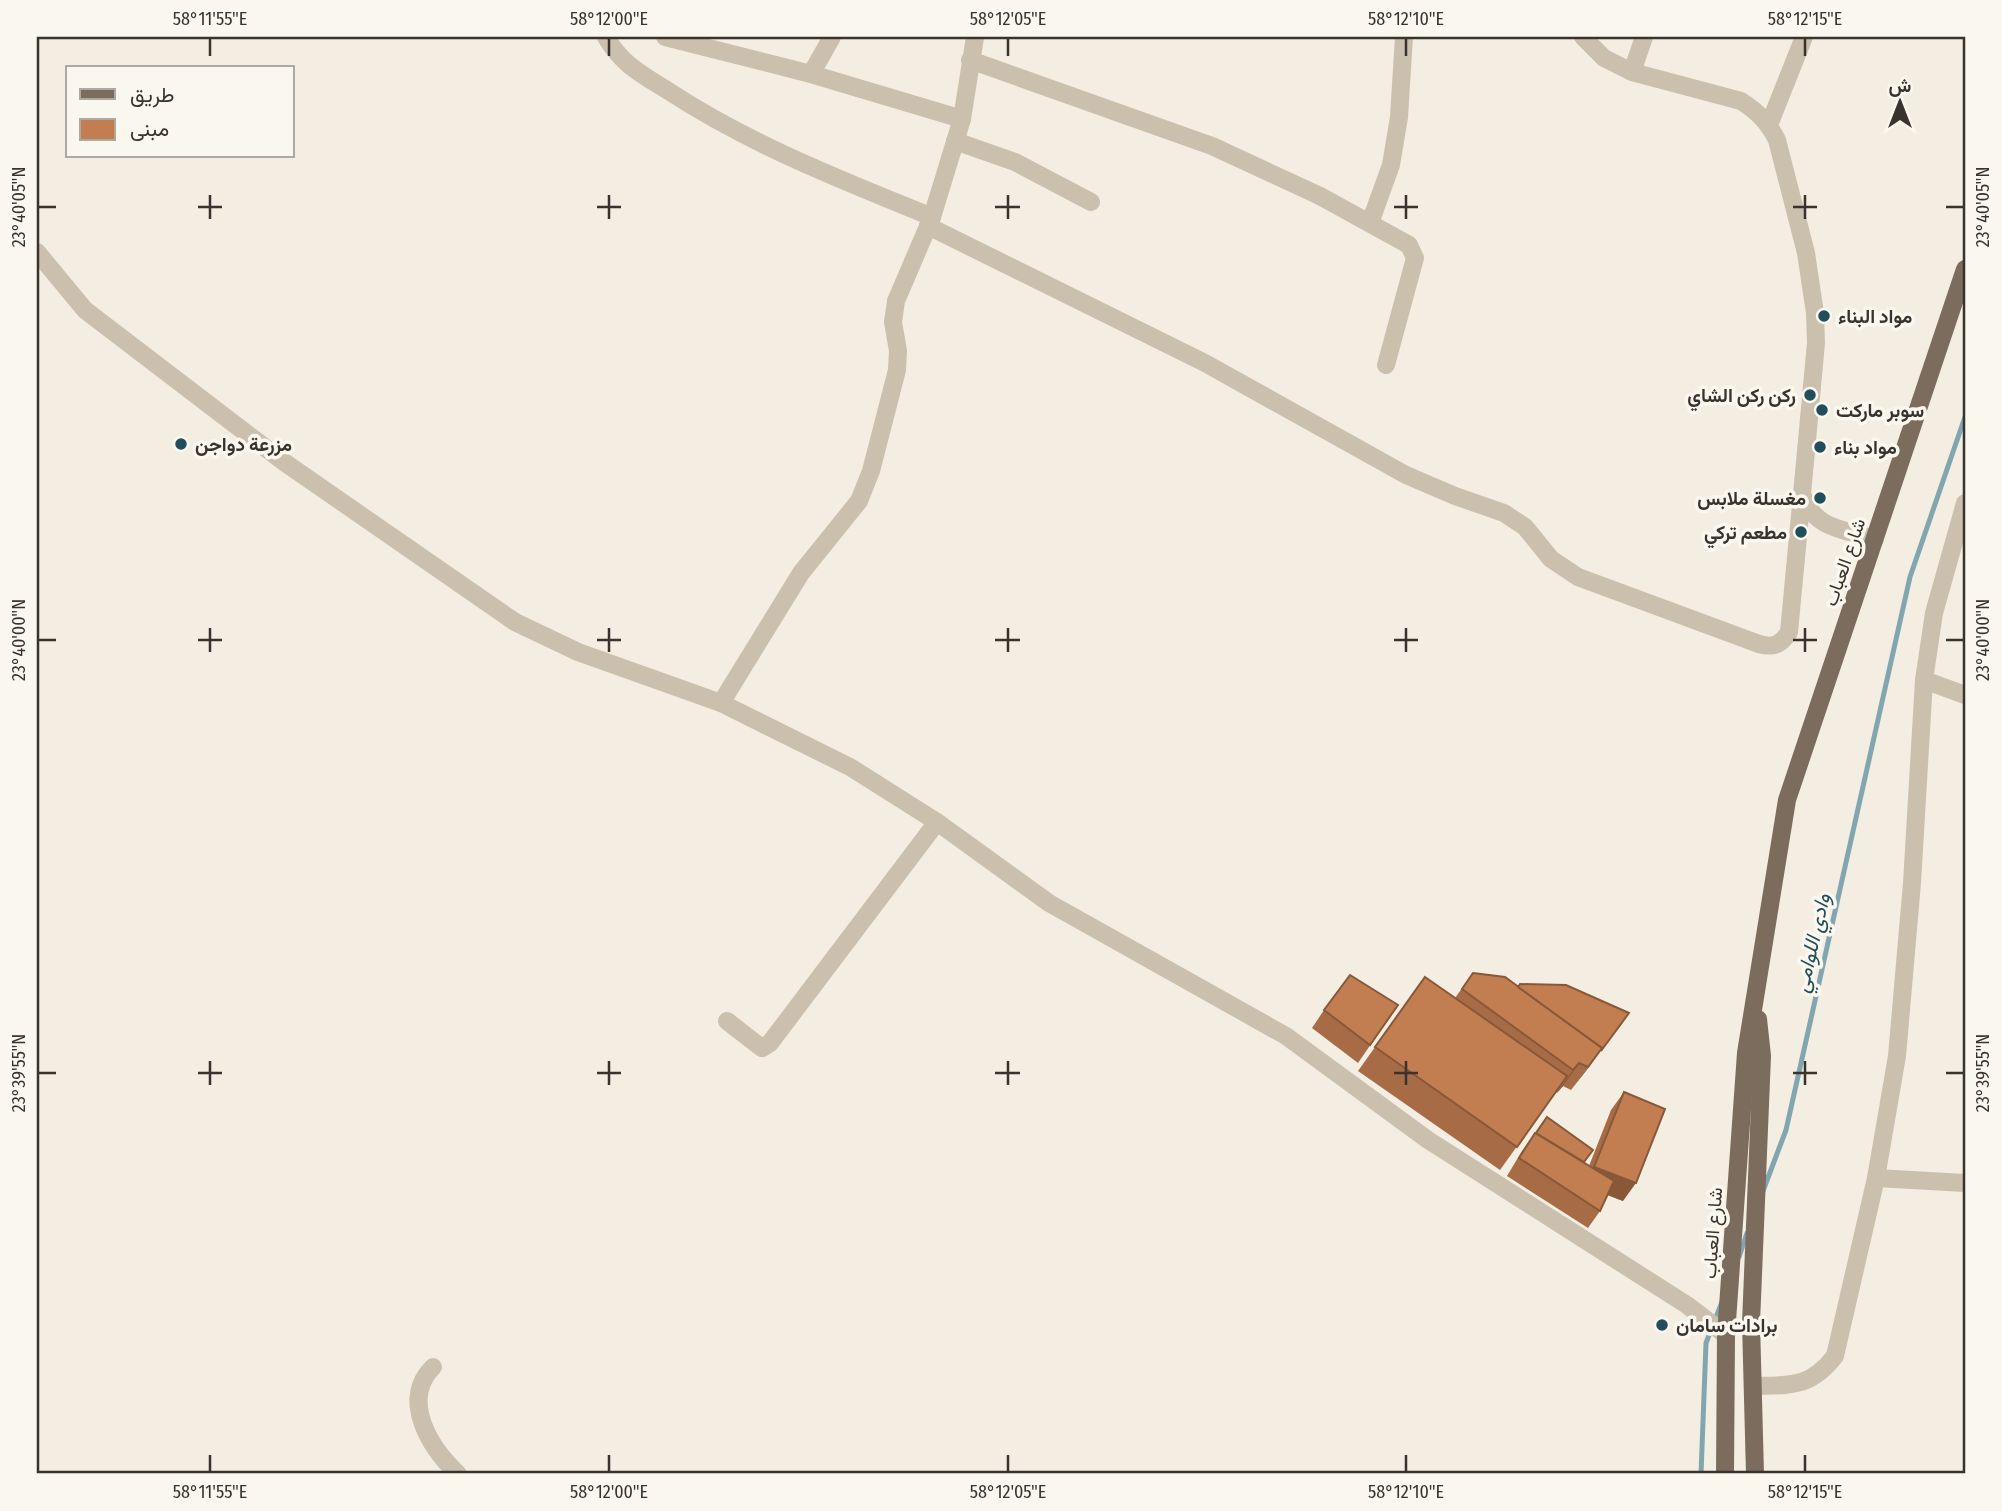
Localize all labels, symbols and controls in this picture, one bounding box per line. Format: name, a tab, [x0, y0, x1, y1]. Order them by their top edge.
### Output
text: 58°11'55"E	[173, 8, 247, 30]
text: 58°12'00"E	[570, 8, 648, 30]
text: 58°12'05"E	[970, 8, 1046, 30]
text: 58°12'10"E	[1368, 8, 1444, 30]
text: 58°12'15"E	[1768, 8, 1842, 30]
legend	[66, 66, 294, 158]
north arrow	[1866, 66, 1936, 136]
text: ش	[1889, 74, 1912, 97]
text: طريق	[130, 82, 175, 108]
text: مبنى	[130, 116, 169, 142]
text: 23°40'05"N	[8, 167, 30, 247]
text: 23°40'05"N	[1972, 167, 1994, 247]
place label: مواد البناء	[1838, 305, 1912, 329]
marker: مواد البناء	[1816, 308, 1832, 324]
place label: ركن ركن الشاي	[1687, 384, 1796, 412]
marker: ركن ركن الشاي	[1802, 387, 1818, 403]
place label: سوبر ماركت	[1836, 399, 1924, 423]
marker: سوبر ماركت	[1814, 402, 1830, 418]
place label: مزرعة دواجن	[195, 433, 292, 457]
marker: مزرعة دواجن	[173, 436, 189, 452]
place label: مواد بناء	[1834, 436, 1897, 460]
marker: مواد بناء	[1812, 439, 1828, 455]
place label: مغسلة ملابس	[1697, 487, 1806, 510]
marker: مغسلة ملابس	[1812, 490, 1828, 506]
street label: شارع العباب	[1819, 515, 1871, 610]
place label: مطعم تركي	[1704, 521, 1787, 549]
marker: مطعم تركي	[1793, 524, 1809, 540]
text: 23°40'00"N	[8, 599, 30, 681]
text: 23°40'00"N	[1972, 599, 1994, 681]
water label: وادي اللوامي	[1788, 890, 1840, 996]
text: 23°39'55"N	[8, 1034, 30, 1112]
text: 23°39'55"N	[1972, 1034, 1994, 1112]
street label: شارع العباب	[1698, 1187, 1728, 1280]
place label: برادات سامان	[1676, 1314, 1777, 1338]
marker: برادات سامان	[1654, 1317, 1670, 1333]
text: 58°11'55"E	[173, 1481, 247, 1503]
text: 58°12'00"E	[570, 1481, 648, 1503]
text: 58°12'05"E	[970, 1481, 1046, 1503]
text: 58°12'10"E	[1368, 1481, 1444, 1503]
text: 58°12'15"E	[1768, 1481, 1842, 1503]

